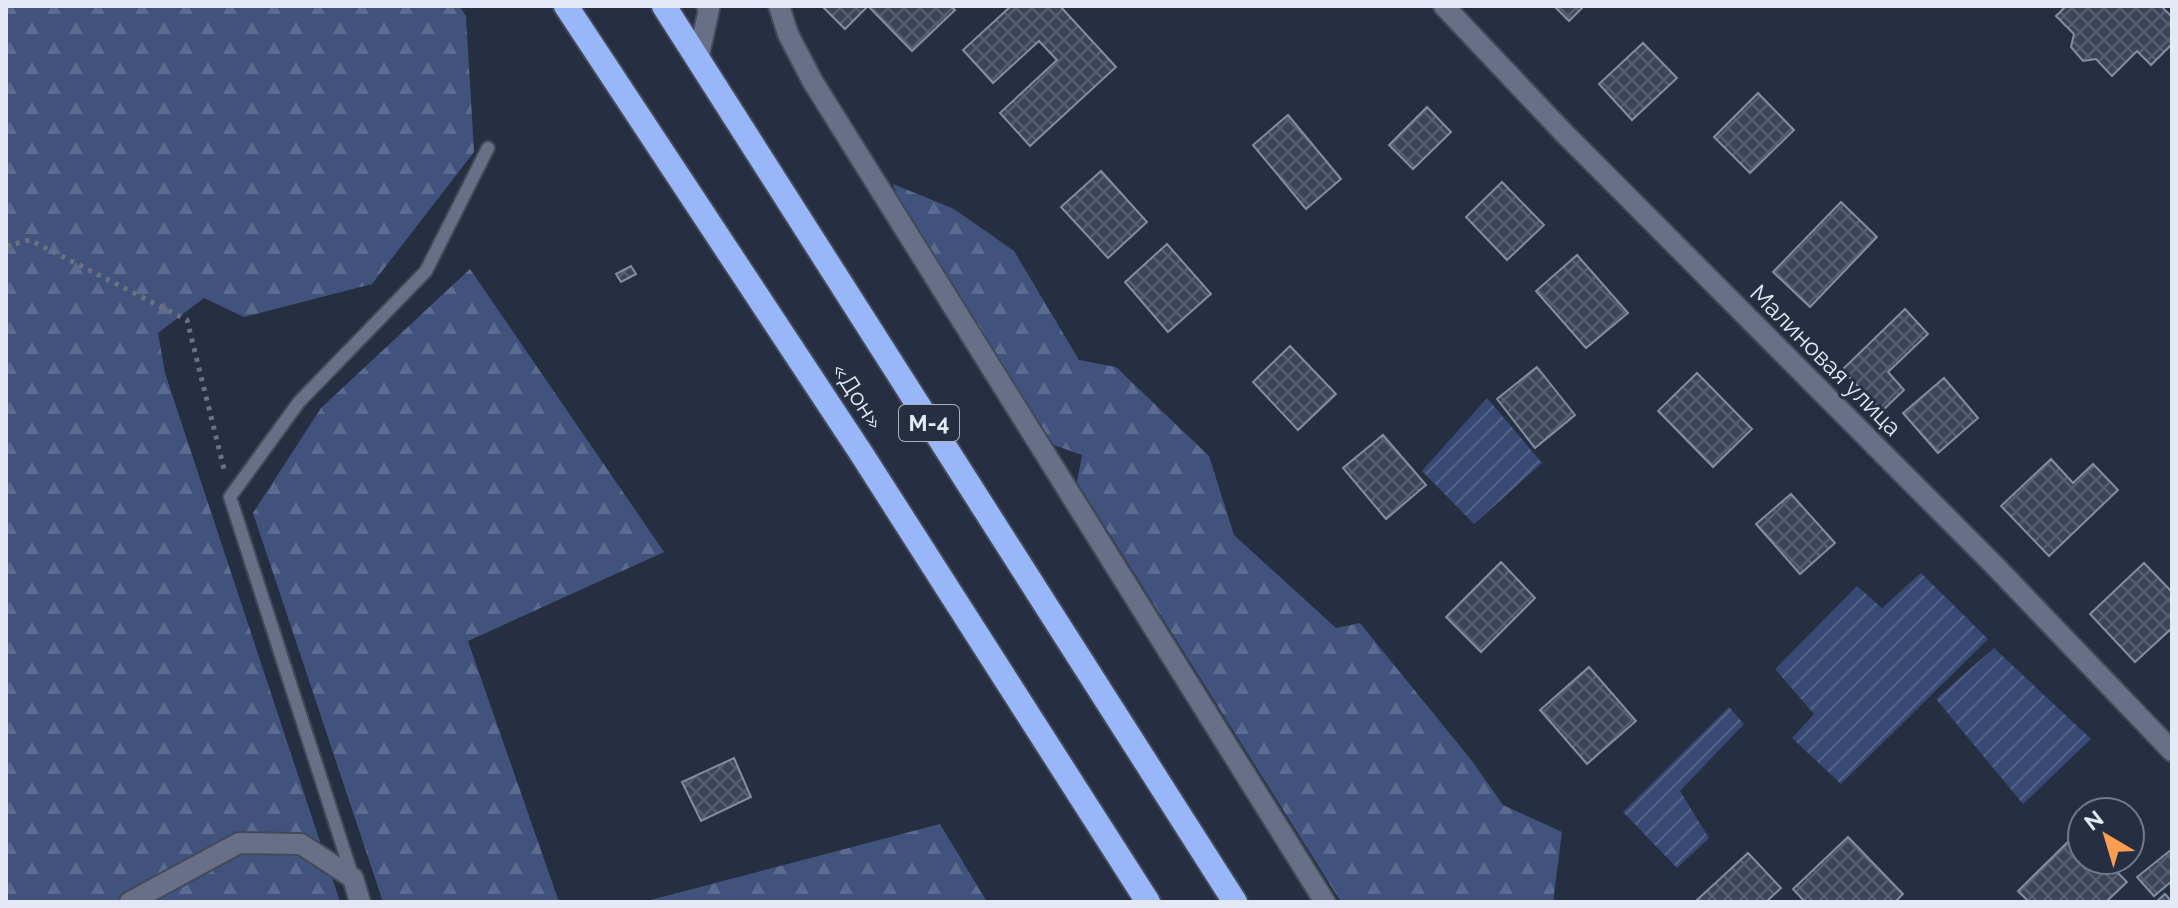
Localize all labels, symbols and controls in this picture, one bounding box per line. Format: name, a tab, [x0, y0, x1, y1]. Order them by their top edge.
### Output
street label: Малиновая улица	[1744, 278, 1908, 442]
street label: «Дон»	[826, 357, 890, 435]
road number: М-4	[899, 405, 959, 441]
north arrow	[2066, 796, 2146, 876]
text: N	[2079, 805, 2108, 836]

